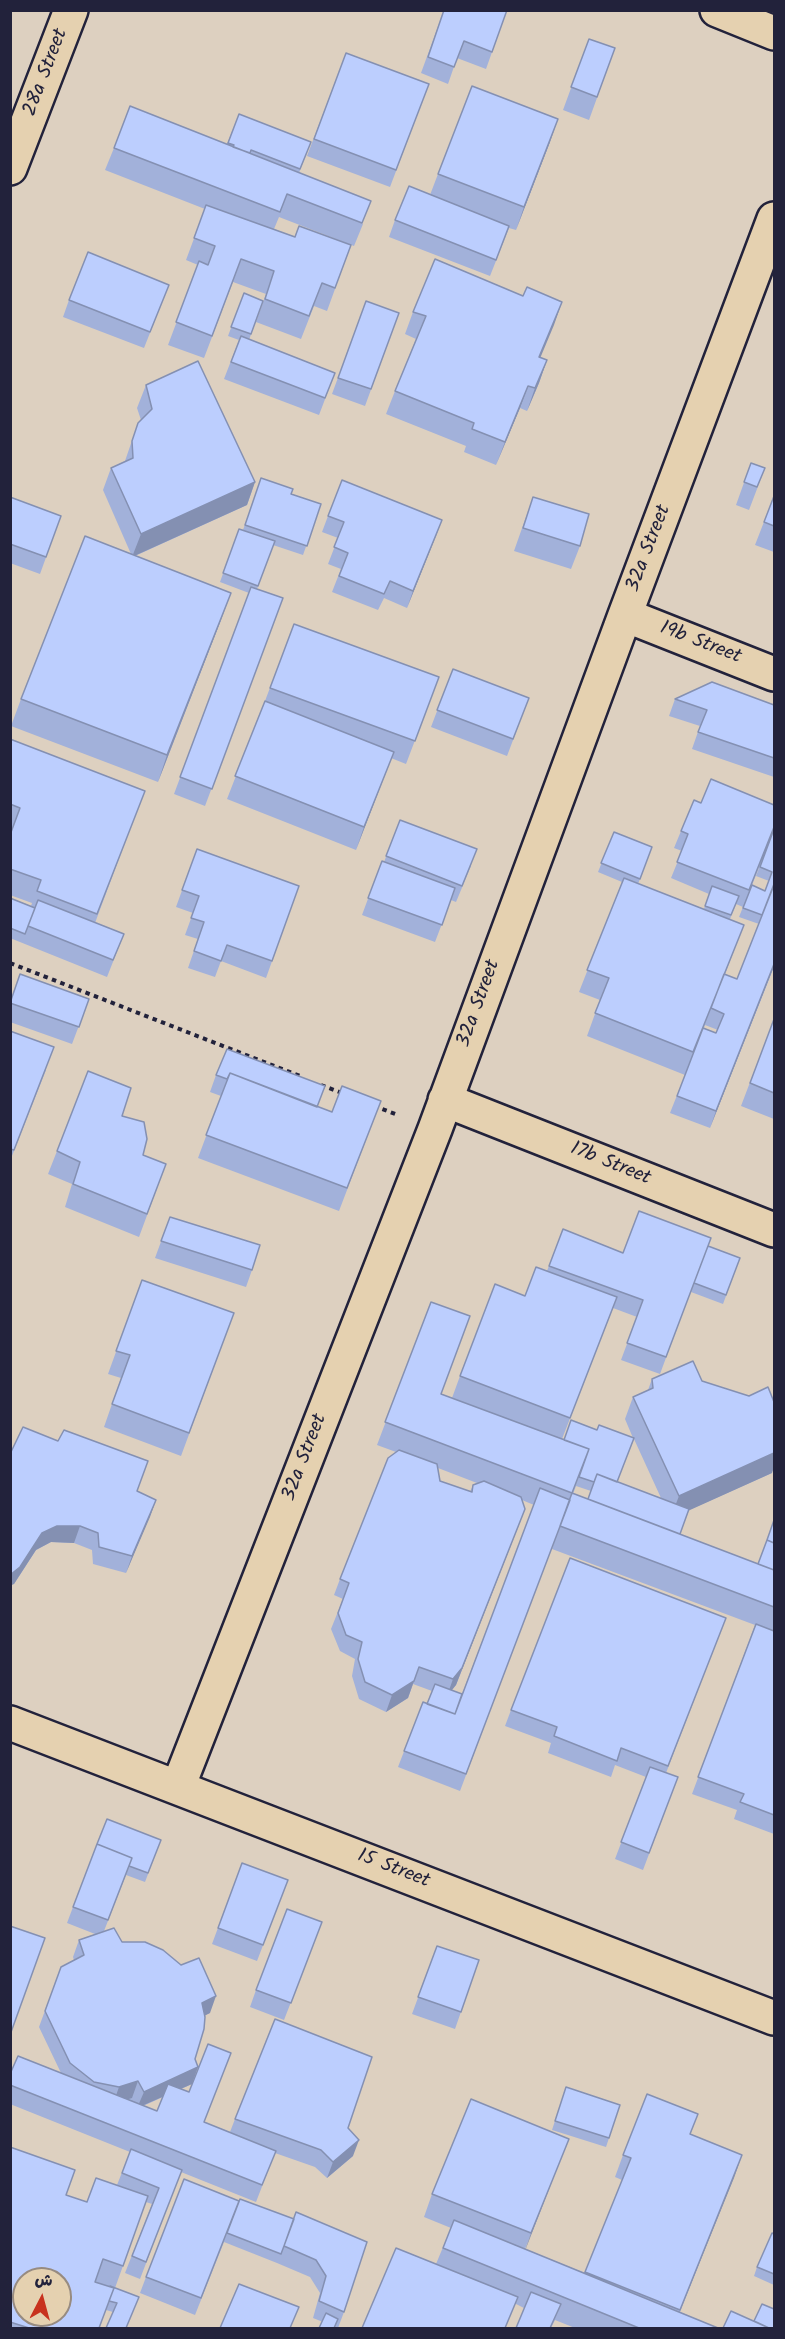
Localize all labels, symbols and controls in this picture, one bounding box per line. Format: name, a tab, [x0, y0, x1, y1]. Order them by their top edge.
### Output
street label: 28a Street	[19, 26, 75, 120]
street label: 32a Street	[622, 502, 678, 596]
street label: 19b Street	[656, 618, 744, 670]
street label: 32a Street	[453, 957, 507, 1051]
street label: 17b Street	[566, 1138, 654, 1192]
street label: 32a Street	[278, 1411, 334, 1505]
street label: 15 Street	[353, 1845, 433, 1895]
north arrow	[12, 2267, 72, 2327]
text: ش	[34, 2267, 54, 2294]

